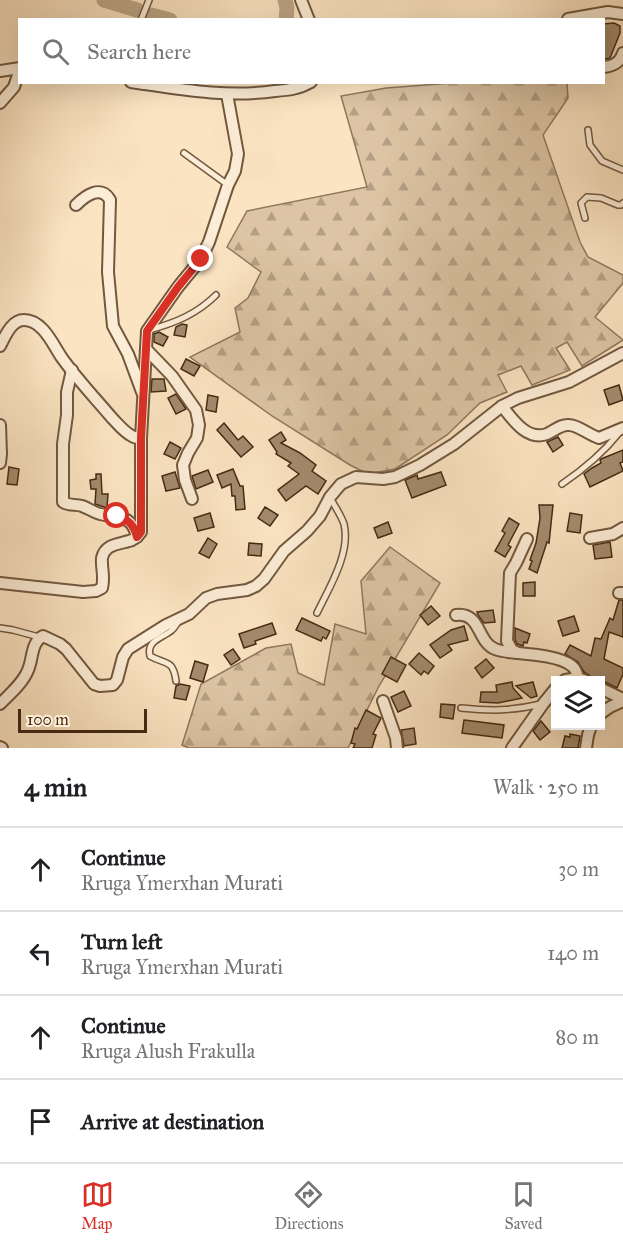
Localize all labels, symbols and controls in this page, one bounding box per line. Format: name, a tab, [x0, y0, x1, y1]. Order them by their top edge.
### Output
search box	[18, 18, 605, 84]
icon: search	[39, 35, 72, 68]
text: Search here	[87, 38, 191, 65]
route end	[187, 245, 213, 271]
route start	[103, 502, 129, 528]
map controls	[551, 676, 605, 730]
button: layers	[551, 676, 605, 730]
scale bar	[18, 706, 147, 734]
text: 100 m	[27, 710, 69, 729]
text: 4 min	[24, 771, 87, 803]
text: Walk · 250 m	[493, 775, 599, 799]
text: Continue	[81, 844, 166, 871]
icon: ahead	[24, 853, 57, 886]
text: 30 m	[558, 857, 599, 881]
text: Rruga Ymerxhan Murati	[81, 871, 283, 895]
text: Turn left	[81, 928, 163, 955]
icon: left	[24, 937, 57, 970]
text: 140 m	[547, 941, 599, 965]
text: Rruga Ymerxhan Murati	[81, 955, 283, 979]
text: Continue	[81, 1012, 166, 1039]
icon: ahead	[24, 1021, 57, 1054]
text: 80 m	[556, 1025, 599, 1049]
text: Rruga Alush Frakulla	[81, 1039, 255, 1063]
icon: arrive	[24, 1105, 57, 1138]
text: Arrive at destination	[81, 1108, 264, 1135]
tab: Map	[81, 1178, 114, 1233]
tab: Directions	[275, 1178, 343, 1233]
tab: Saved	[504, 1178, 542, 1233]

